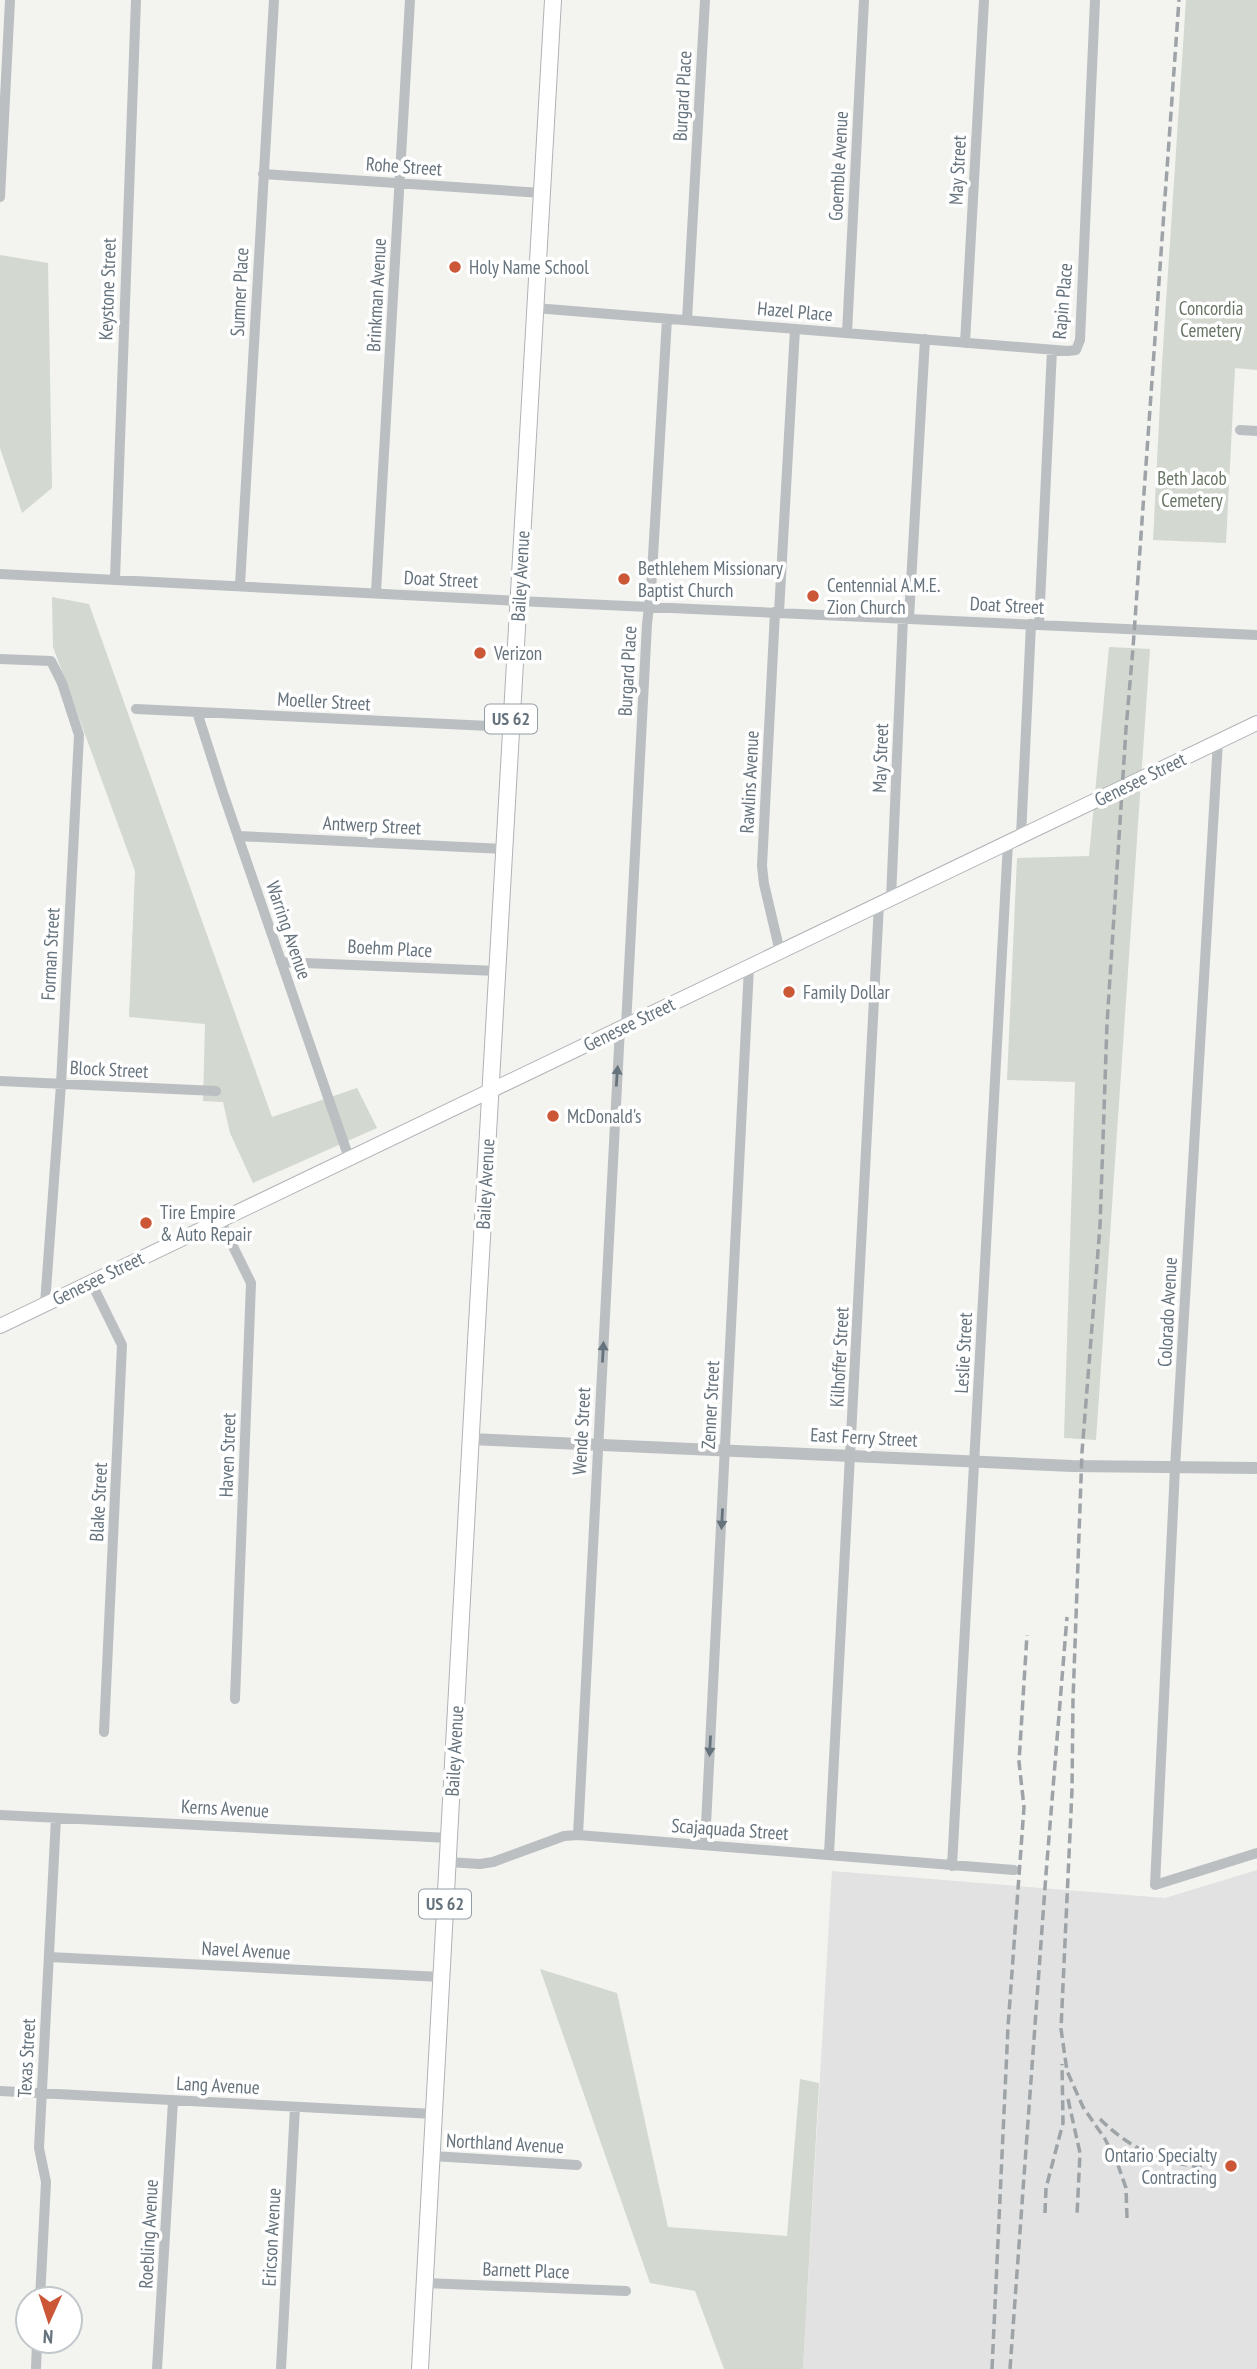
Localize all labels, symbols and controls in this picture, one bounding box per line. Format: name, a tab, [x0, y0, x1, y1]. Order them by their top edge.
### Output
street label: Burgard Place	[668, 50, 696, 142]
street label: Goemble Avenue	[823, 110, 853, 221]
street label: May Street	[943, 134, 971, 205]
street label: Rohe Street	[365, 151, 444, 181]
street label: Keystone Street	[93, 237, 121, 341]
street label: Brinkman Avenue	[361, 237, 391, 352]
street label: Sumner Place	[225, 247, 253, 337]
place label: Holy Name School	[469, 255, 589, 279]
marker: Holy Name School	[447, 259, 463, 275]
street label: Rapin Place	[1047, 262, 1077, 340]
street label: Hazel Place	[756, 296, 834, 326]
park label: Concordia Cemetery	[1179, 296, 1243, 342]
park label: Beth Jacob Cemetery	[1157, 466, 1227, 512]
street label: Bailey Avenue	[506, 530, 534, 622]
place label: Bethlehem Missionary Baptist Church	[638, 556, 784, 602]
street label: Doat Street	[403, 565, 480, 593]
marker: Bethlehem Missionary Baptist Church	[616, 571, 632, 587]
place label: Centennial A.M.E. Zion Church	[827, 573, 940, 619]
marker: Centennial A.M.E. Zion Church	[805, 588, 821, 604]
street label: Doat Street	[969, 591, 1046, 619]
street label: Burgard Place	[613, 625, 641, 717]
place label: Verizon	[493, 641, 542, 665]
marker: Verizon	[472, 645, 488, 661]
street label: Moeller Street	[277, 687, 372, 715]
road number: US 62	[485, 704, 537, 734]
street label: May Street	[867, 722, 893, 793]
street label: Rawlins Avenue	[734, 730, 764, 834]
street label: Genesee Street	[1090, 746, 1190, 811]
street label: Antwerp Street	[322, 810, 422, 840]
street label: Warring Avenue	[261, 878, 317, 982]
street label: Forman Street	[36, 906, 64, 1001]
street label: Boehm Place	[347, 934, 433, 962]
place label: Family Dollar	[803, 980, 891, 1004]
marker: Family Dollar	[781, 984, 797, 1000]
street label: Genesee Street	[579, 991, 679, 1056]
street label: Block Street	[69, 1055, 150, 1083]
one-way arrow	[612, 1065, 623, 1087]
place label: McDonald's	[567, 1104, 642, 1128]
marker: McDonald's	[545, 1108, 561, 1124]
street label: Bailey Avenue	[471, 1138, 499, 1230]
place label: Tire Empire & Auto Repair	[160, 1200, 253, 1246]
marker: Tire Empire & Auto Repair	[138, 1215, 154, 1231]
street label: Genesee Street	[48, 1245, 148, 1310]
street label: Colorado Avenue	[1152, 1256, 1182, 1367]
street label: Kilhoffer Street	[824, 1306, 854, 1408]
street label: Leslie Street	[949, 1311, 977, 1394]
one-way arrow	[597, 1341, 608, 1363]
street label: Zenner Street	[696, 1359, 724, 1450]
street label: Wende Street	[567, 1386, 595, 1475]
street label: Haven Street	[214, 1411, 240, 1498]
street label: East Ferry Street	[810, 1422, 919, 1452]
street label: Blake Street	[84, 1461, 112, 1542]
one-way arrow	[716, 1508, 727, 1530]
street label: Bailey Avenue	[440, 1705, 468, 1797]
one-way arrow	[704, 1735, 715, 1757]
street label: Kerns Avenue	[180, 1794, 270, 1822]
street label: Scajaquada Street	[671, 1813, 790, 1845]
road number: US 62	[419, 1890, 471, 1918]
street label: Navel Avenue	[201, 1936, 291, 1964]
street label: Texas Street	[12, 2017, 40, 2098]
street label: Lang Avenue	[176, 2071, 260, 2099]
street label: Northland Avenue	[446, 2128, 565, 2158]
place label: Ontario Specialty Contracting	[1105, 2143, 1218, 2189]
marker: Ontario Specialty Contracting	[1223, 2158, 1239, 2174]
street label: Roebling Avenue	[133, 2179, 163, 2289]
street label: Ericson Avenue	[256, 2187, 286, 2287]
street label: Barnett Place	[482, 2256, 570, 2284]
north arrow	[14, 2285, 84, 2355]
text: N	[42, 2325, 54, 2349]

